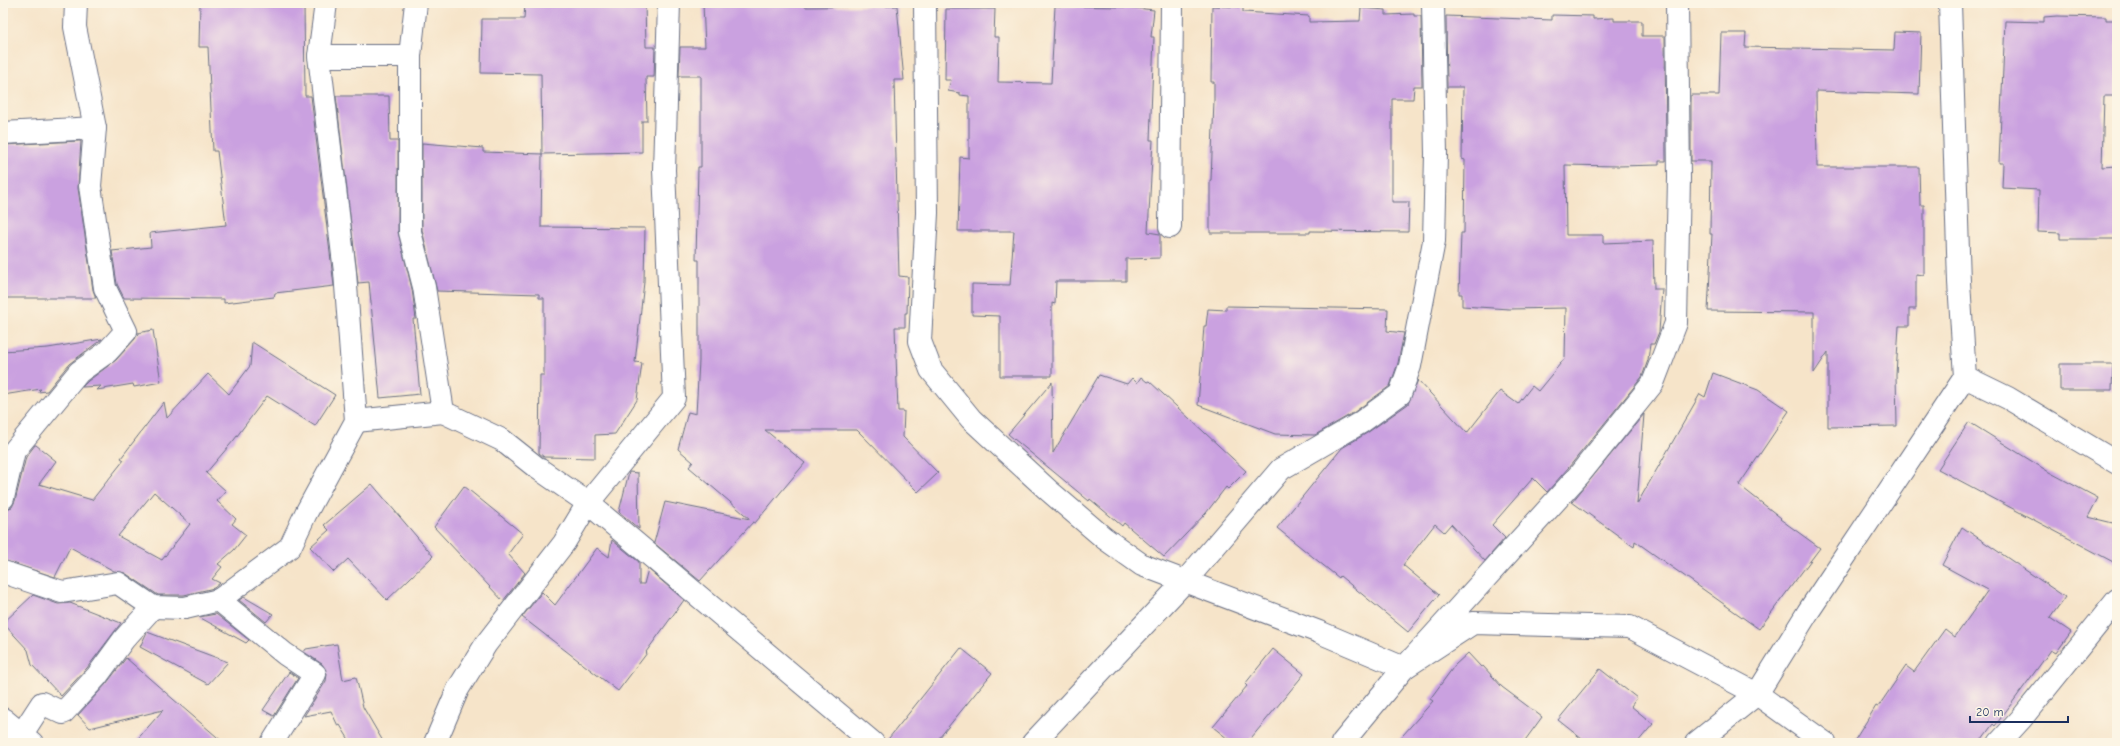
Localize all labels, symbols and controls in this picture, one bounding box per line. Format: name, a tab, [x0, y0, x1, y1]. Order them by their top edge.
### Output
scale bar	[1970, 698, 2068, 724]
text: 20 m	[1976, 705, 2004, 719]

